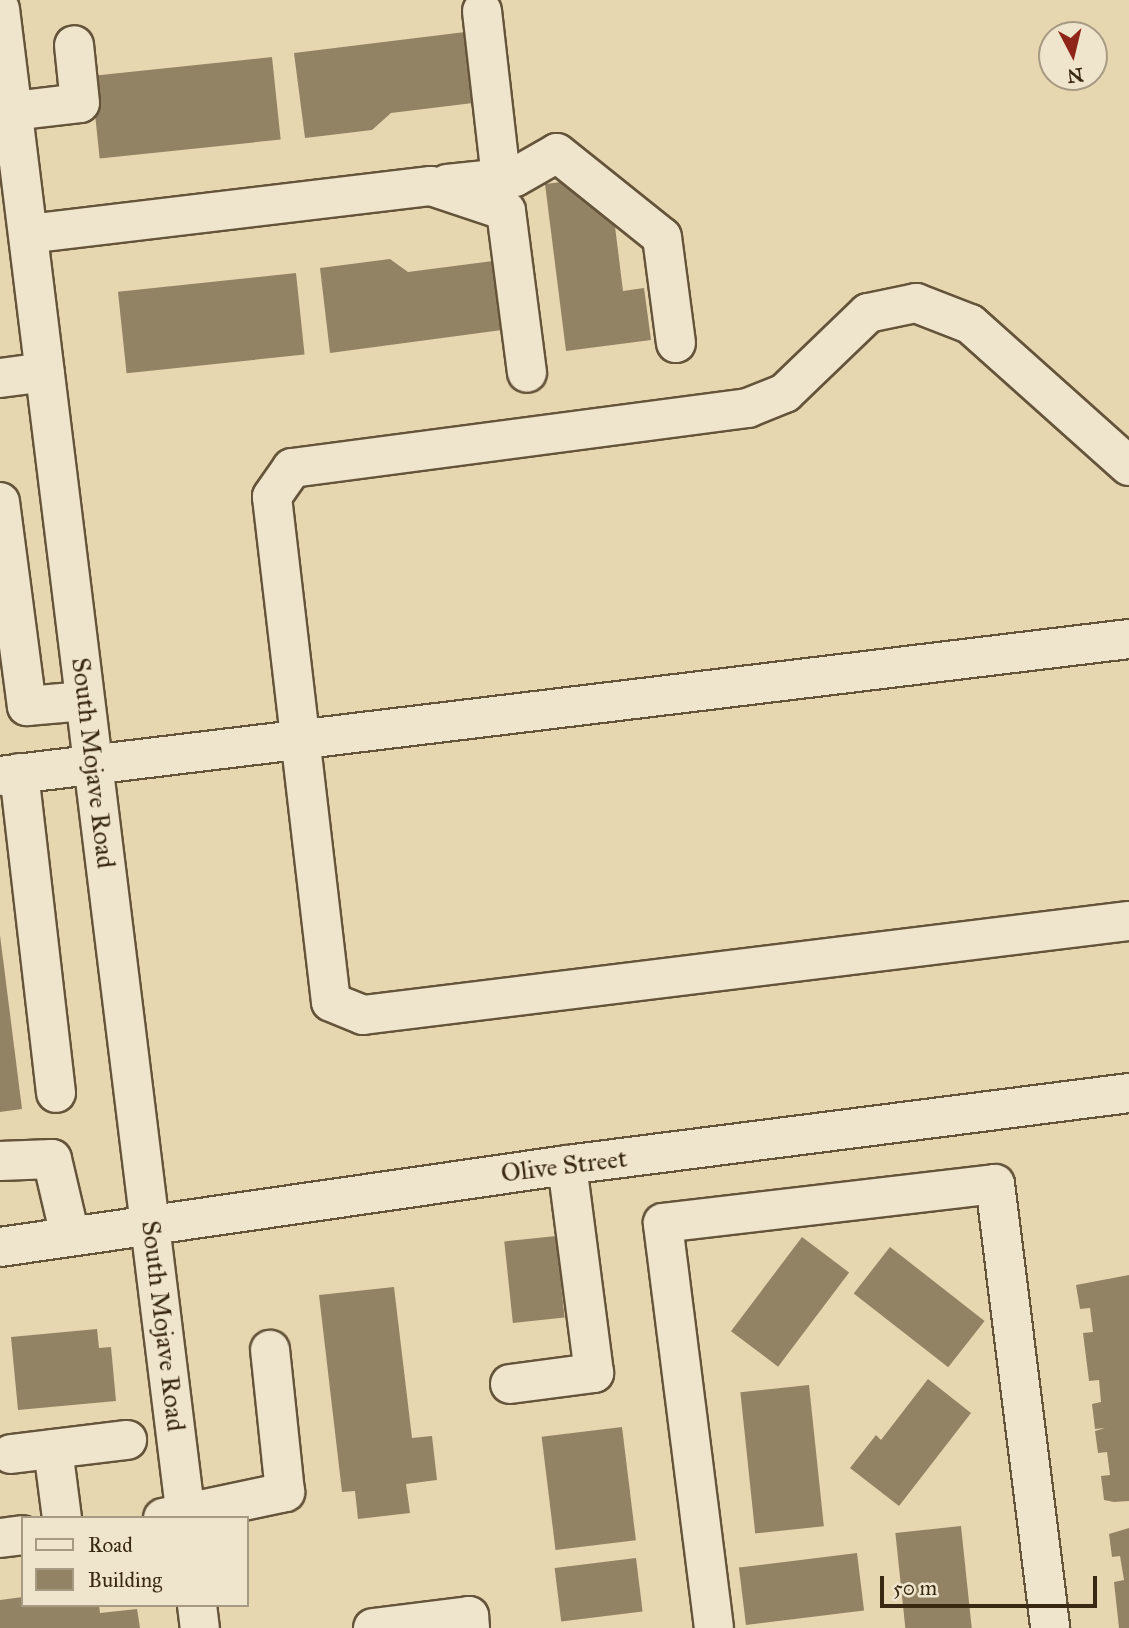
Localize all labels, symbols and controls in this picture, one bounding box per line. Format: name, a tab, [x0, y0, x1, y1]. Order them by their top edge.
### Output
north arrow	[1038, 21, 1108, 91]
text: N	[1066, 63, 1085, 88]
street label: South Mojave Road	[65, 656, 121, 870]
street label: Olive Street	[499, 1143, 629, 1189]
street label: South Mojave Road	[135, 1219, 191, 1433]
legend	[21, 1516, 248, 1607]
text: Road	[88, 1532, 133, 1558]
scale bar	[884, 1562, 1101, 1606]
text: Building	[88, 1567, 162, 1593]
text: 50 m	[893, 1575, 937, 1601]

